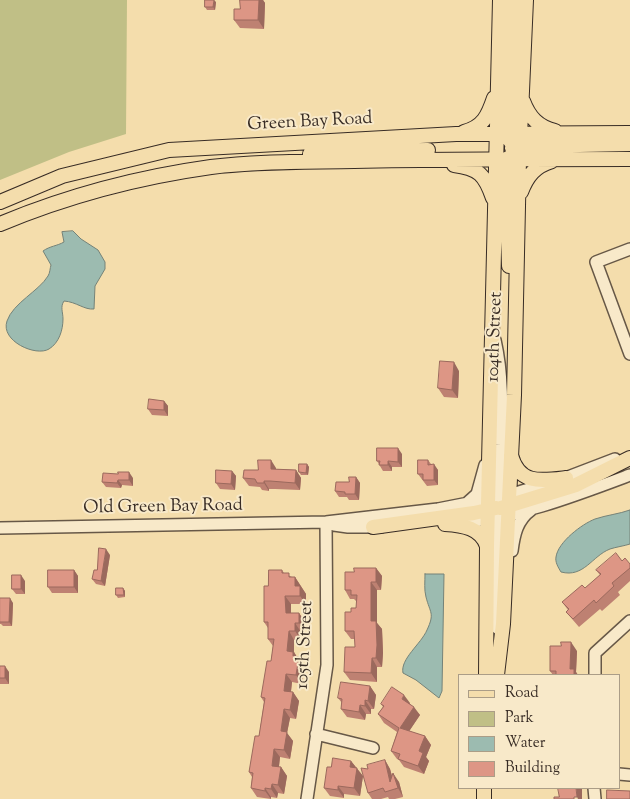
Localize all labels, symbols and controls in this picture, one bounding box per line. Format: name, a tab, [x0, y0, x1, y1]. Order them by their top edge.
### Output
street label: Green Bay Road	[247, 109, 373, 137]
street label: 104th Street	[484, 291, 508, 383]
street label: Old Green Bay Road	[83, 496, 243, 520]
street label: 105th Street	[293, 600, 319, 690]
legend	[458, 674, 620, 789]
text: Road	[505, 683, 539, 704]
text: Park	[505, 708, 534, 729]
text: Water	[505, 733, 545, 754]
text: Building	[505, 758, 560, 779]

